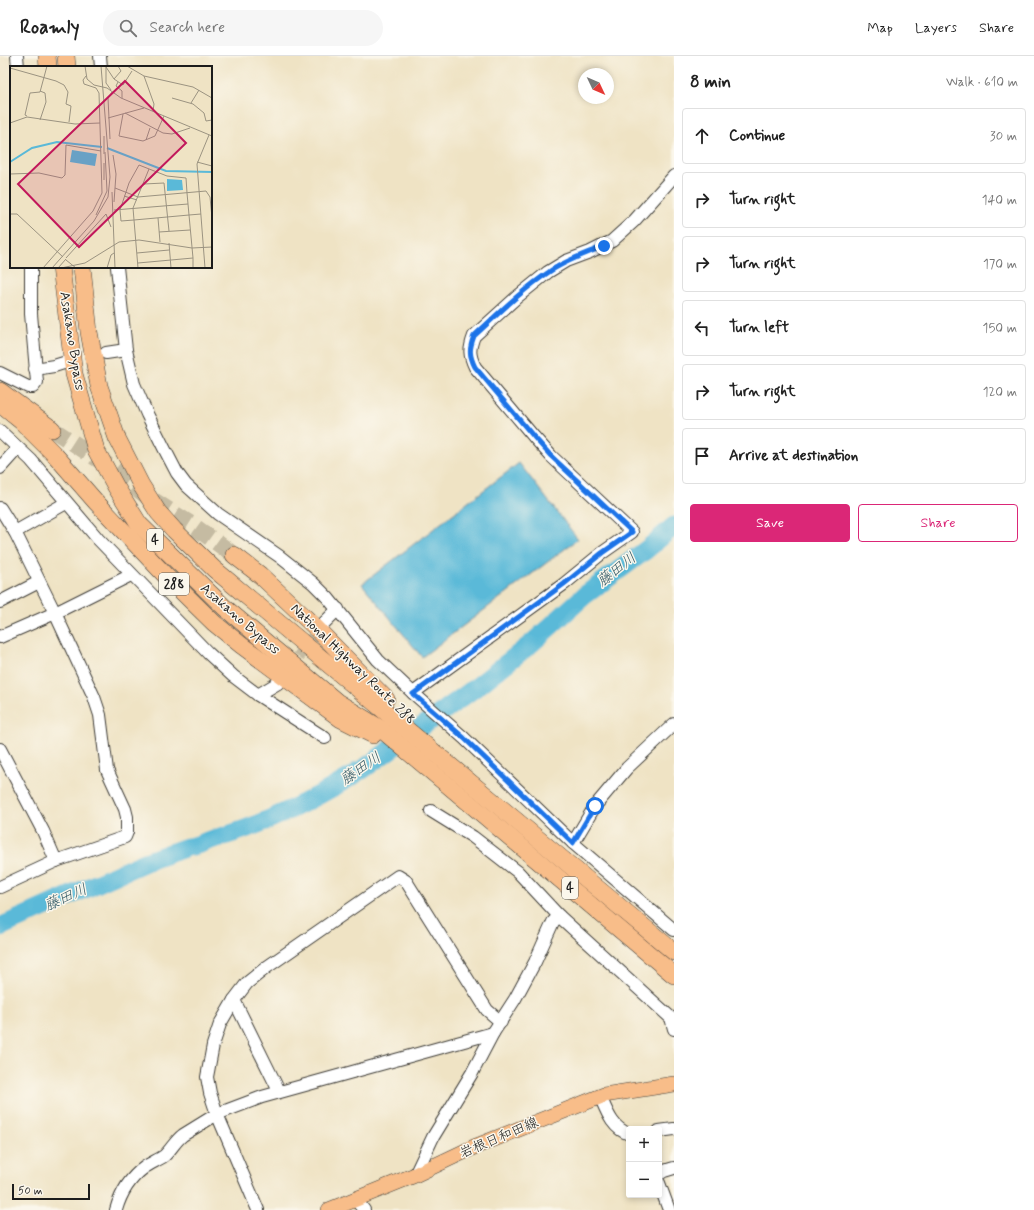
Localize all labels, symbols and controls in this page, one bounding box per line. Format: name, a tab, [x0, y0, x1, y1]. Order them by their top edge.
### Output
search box	[103, 10, 383, 46]
text: Roamly	[20, 15, 79, 40]
icon: search	[117, 17, 139, 39]
text: Search here	[149, 18, 225, 38]
text: Map	[867, 19, 893, 37]
text: Layers	[915, 19, 957, 37]
text: Share	[979, 19, 1014, 37]
inset map	[10, 66, 212, 268]
north arrow	[578, 68, 614, 104]
text: 8 min	[690, 71, 731, 93]
text: Walk · 610 m	[946, 74, 1018, 91]
icon: ahead	[691, 125, 713, 147]
text: Continue	[729, 126, 785, 146]
text: 30 m	[990, 128, 1017, 145]
icon: right	[691, 189, 713, 211]
text: Turn right	[729, 190, 796, 210]
text: 140 m	[982, 192, 1017, 209]
route end	[595, 237, 613, 255]
icon: right	[691, 253, 713, 275]
text: Turn right	[729, 254, 796, 274]
text: 170 m	[983, 256, 1017, 273]
street label: Asakano Bypass	[55, 290, 89, 392]
icon: left	[691, 317, 713, 339]
text: Turn left	[729, 318, 789, 338]
text: 150 m	[983, 320, 1017, 337]
icon: right	[691, 381, 713, 403]
text: Turn right	[729, 382, 796, 402]
text: 120 m	[983, 384, 1017, 401]
icon: arrive	[691, 445, 713, 467]
text: Arrive at destination	[729, 446, 858, 466]
button: Save	[690, 504, 850, 542]
button: Share	[858, 504, 1018, 542]
road number: 4	[147, 529, 163, 551]
water label: 藤田川	[593, 548, 641, 592]
road number: 288	[159, 573, 189, 595]
street label: Asakano Bypass	[196, 579, 284, 659]
street label: National Highway Route 288	[287, 600, 419, 728]
water label: 藤田川	[337, 748, 385, 790]
route start	[586, 797, 604, 815]
road number: 4	[562, 877, 578, 899]
water label: 藤田川	[41, 880, 91, 916]
street label: 岩根日和田線	[457, 1113, 541, 1163]
map controls	[626, 1126, 662, 1198]
button: +	[626, 1126, 662, 1162]
button: −	[626, 1162, 662, 1198]
scale bar	[12, 1182, 90, 1201]
text: 50 m	[18, 1184, 43, 1198]

